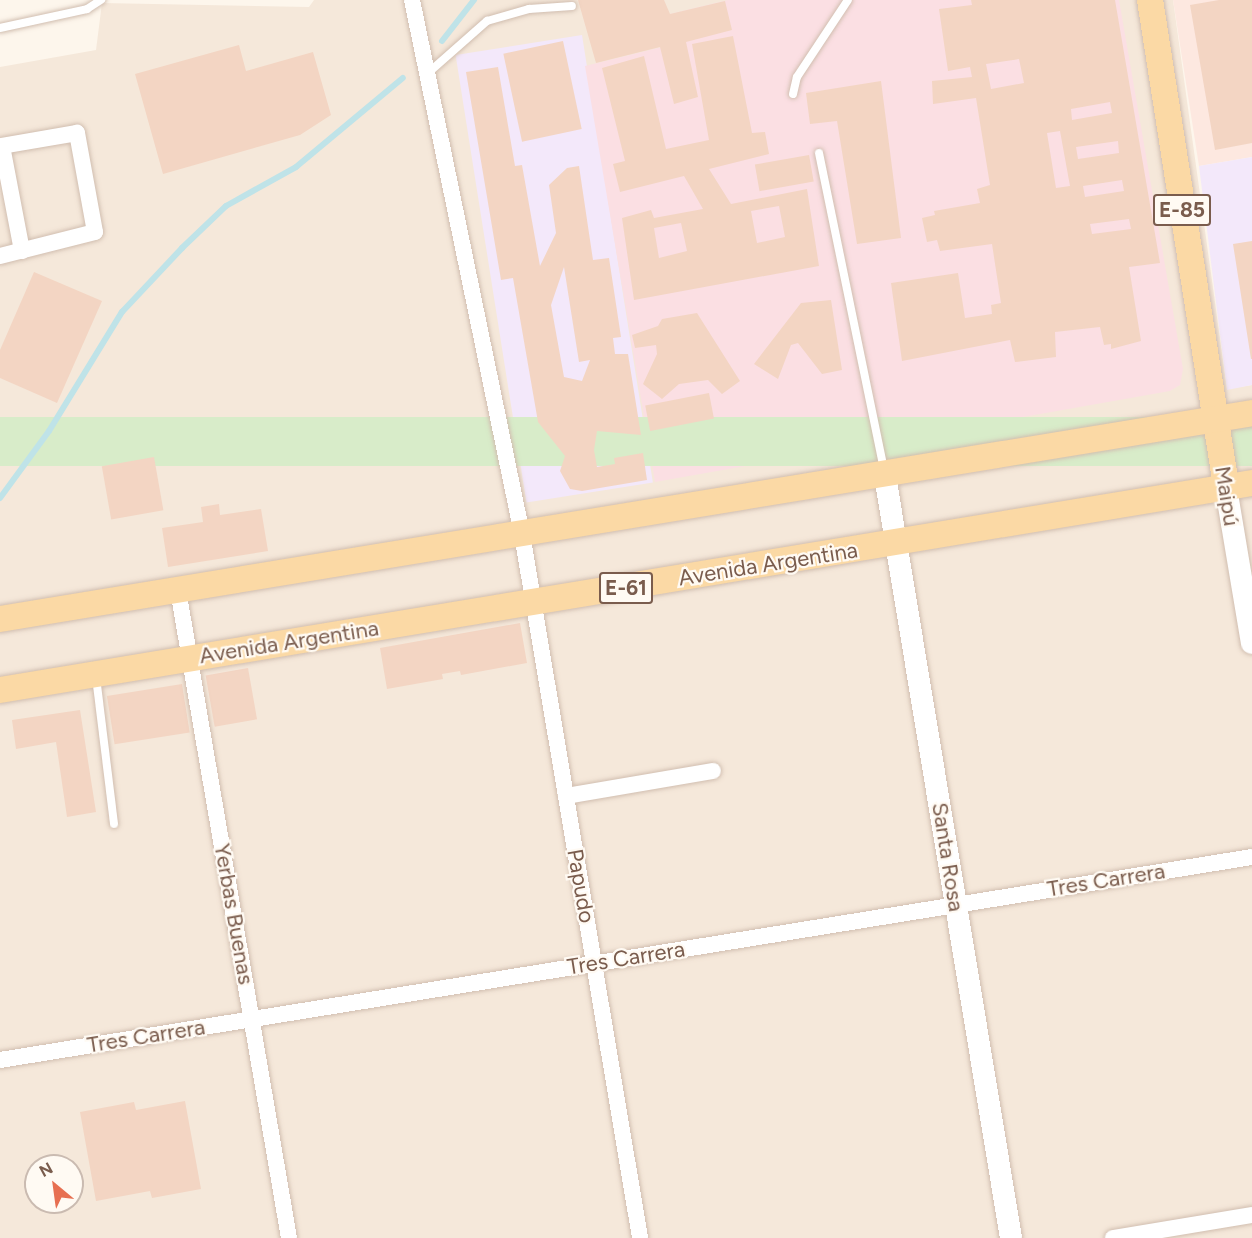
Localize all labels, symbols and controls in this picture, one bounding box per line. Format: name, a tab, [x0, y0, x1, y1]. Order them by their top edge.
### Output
road number: E-85	[1152, 192, 1212, 228]
street label: Maipú	[1209, 464, 1245, 528]
street label: Avenida Argentina	[676, 537, 860, 591]
road number: E-61	[599, 570, 653, 606]
street label: Avenida Argentina	[197, 615, 381, 669]
street label: Santa Rosa	[926, 801, 970, 913]
street label: Yerbas Buenas	[209, 841, 259, 987]
street label: Papudo	[562, 847, 600, 925]
street label: Tres Carrera	[1045, 858, 1167, 902]
street label: Tres Carrera	[565, 936, 687, 980]
street label: Tres Carrera	[85, 1014, 207, 1058]
north arrow	[24, 1154, 84, 1214]
text: N	[36, 1158, 56, 1181]

